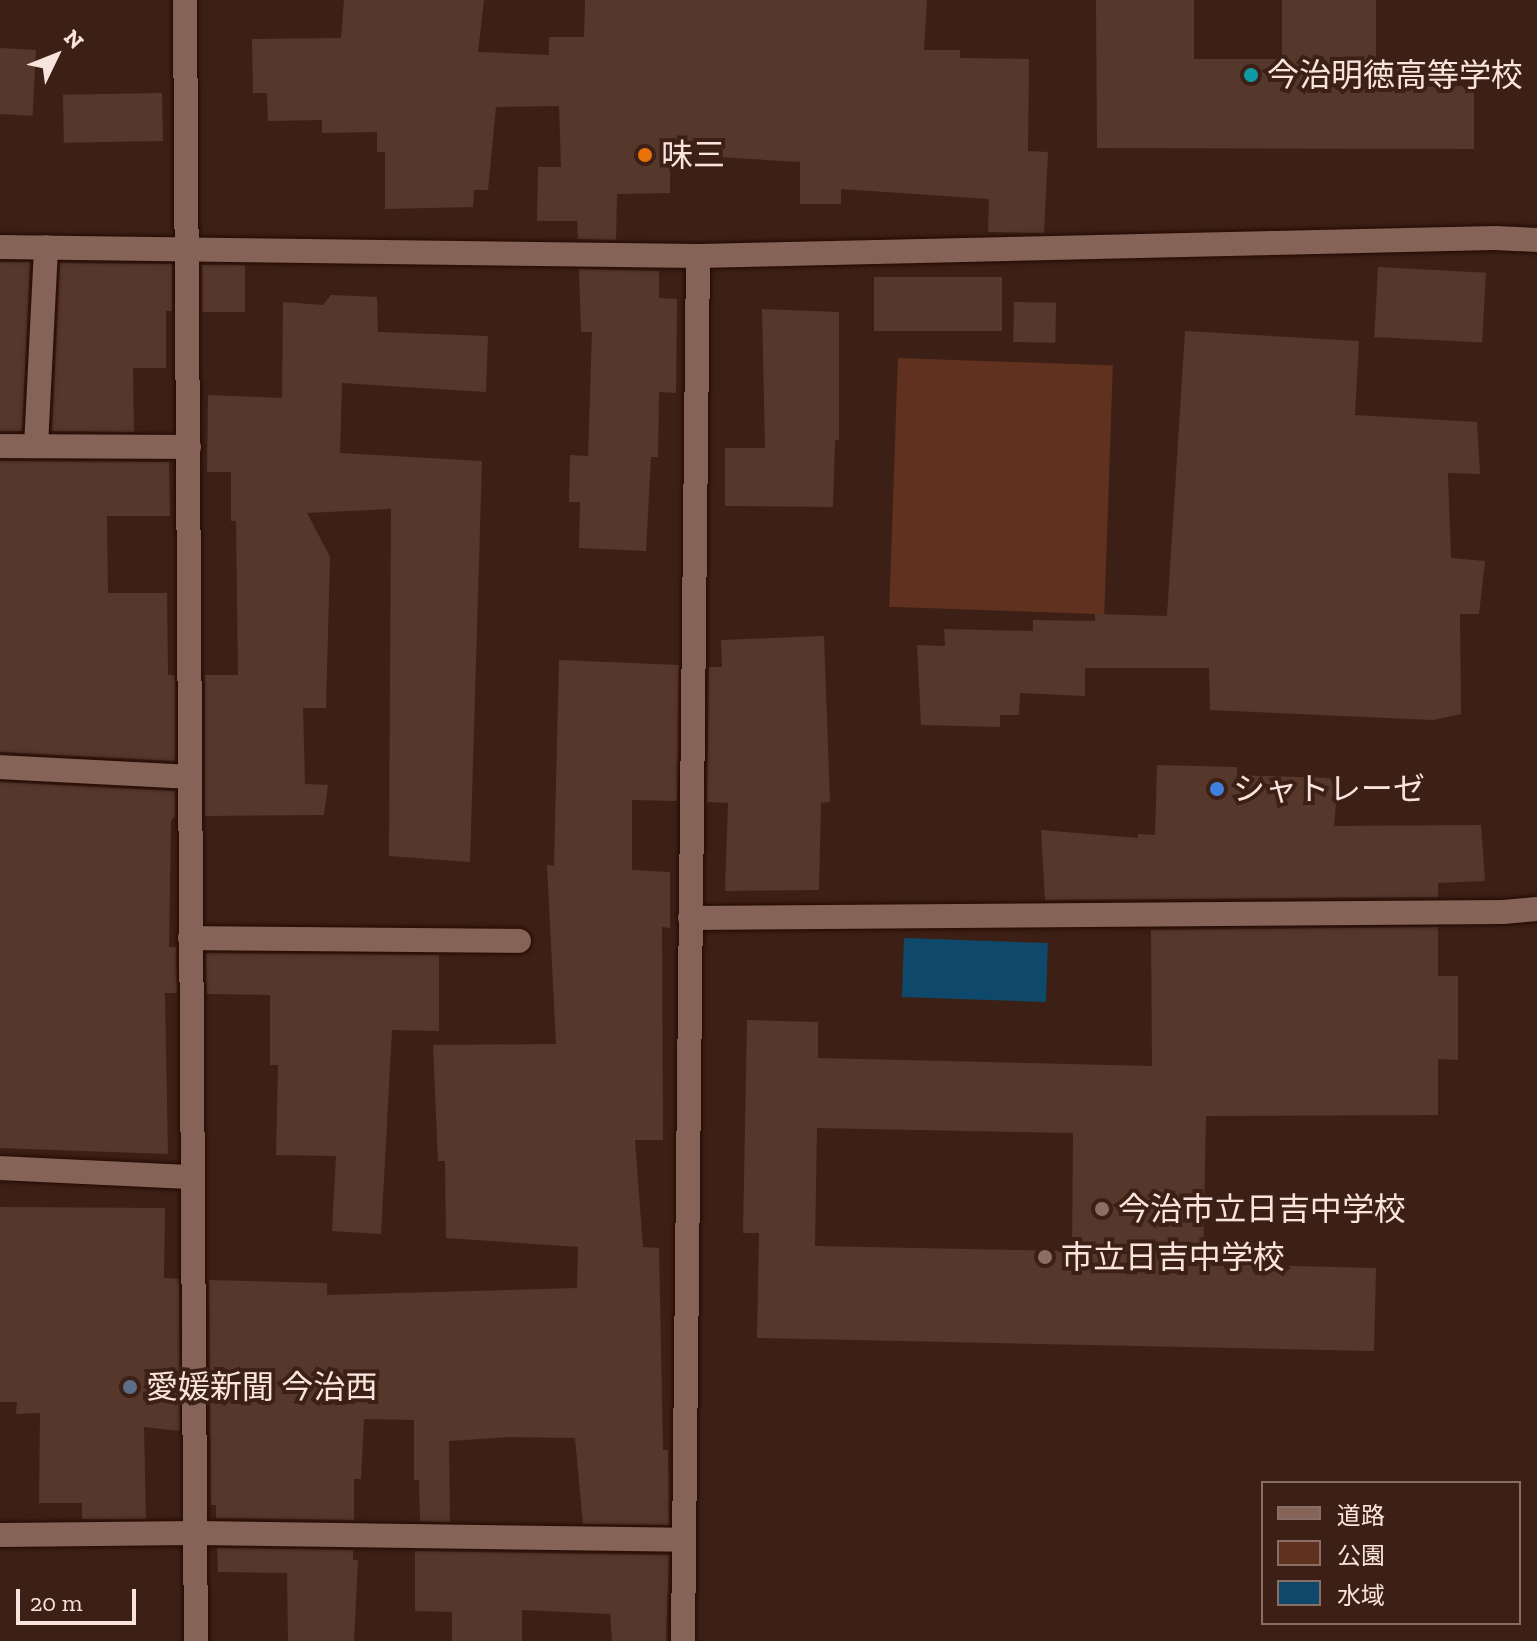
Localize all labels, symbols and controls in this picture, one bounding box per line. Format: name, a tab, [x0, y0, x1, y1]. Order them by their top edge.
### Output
north arrow	[16, 16, 96, 96]
text: N	[58, 24, 89, 55]
place label: 今治明徳高等学校	[1267, 56, 1523, 94]
marker: 今治明徳高等学校	[1242, 66, 1260, 84]
place label: 味三	[661, 136, 725, 174]
marker: 味三	[636, 146, 654, 164]
place label: シャトレーゼ	[1233, 770, 1425, 808]
marker: シャトレーゼ	[1208, 780, 1226, 798]
place label: 今治市立日吉中学校	[1118, 1190, 1406, 1228]
marker: 今治市立日吉中学校	[1093, 1200, 1111, 1218]
place label: 市立日吉中学校	[1061, 1238, 1285, 1276]
marker: 市立日吉中学校	[1036, 1248, 1054, 1266]
place label: 愛媛新聞 今治西	[146, 1368, 377, 1406]
marker: 愛媛新聞 今治西	[121, 1378, 139, 1396]
legend	[1261, 1481, 1521, 1625]
text: 道路	[1337, 1501, 1385, 1530]
text: 公園	[1337, 1541, 1385, 1570]
scale bar	[20, 1573, 140, 1623]
text: 水域	[1337, 1581, 1385, 1610]
text: 20 m	[30, 1588, 82, 1617]

